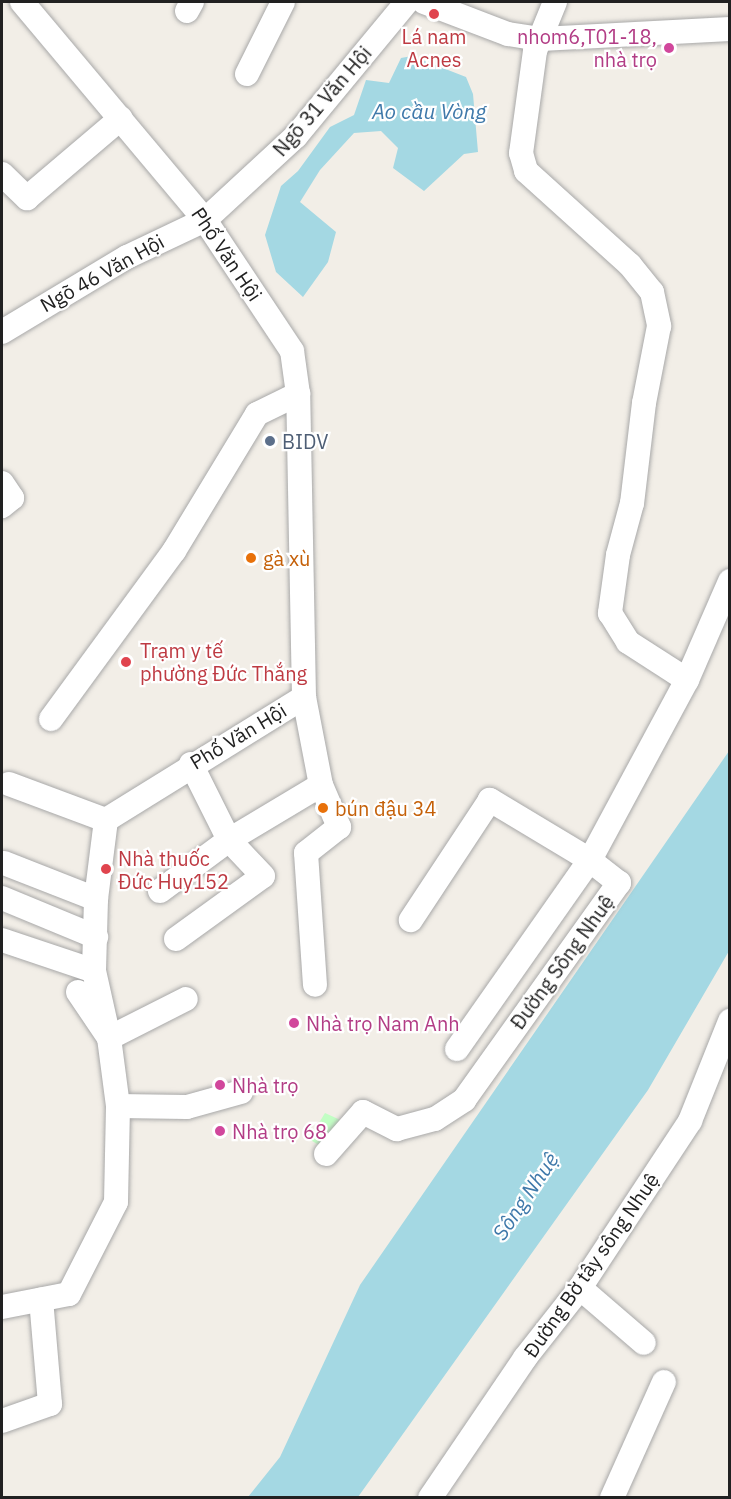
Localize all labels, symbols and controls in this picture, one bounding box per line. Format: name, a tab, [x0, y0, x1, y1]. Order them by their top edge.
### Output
marker: Lá nam Acnes	[427, 7, 441, 21]
place label: Lá nam Acnes	[402, 24, 466, 71]
place label: nhom6,T01-18, nhà trọ	[517, 24, 657, 71]
street label: Ngõ 31 Văn Hội	[268, 41, 376, 161]
marker: nhom6,T01-18, nhà trọ	[662, 41, 676, 55]
water label: Ao cầu Vòng	[372, 98, 486, 124]
street label: Phố Văn Hội	[187, 202, 267, 306]
street label: Ngõ 46 Văn Hội	[36, 229, 168, 317]
place label: BIDV	[282, 429, 328, 453]
marker: BIDV	[263, 434, 277, 448]
place label: gà xù	[263, 546, 310, 570]
marker: gà xù	[244, 551, 258, 565]
place label: Trạm y tế phường Đức Thắng	[140, 638, 307, 685]
marker: Trạm y tế phường Đức Thắng	[117, 653, 135, 671]
street label: Phố Văn Hội	[185, 698, 291, 774]
place label: bún đậu 34	[335, 796, 436, 820]
marker: bún đậu 34	[316, 801, 330, 815]
place label: Nhà thuốc Đức Huy152	[118, 846, 229, 893]
marker: Nhà thuốc Đức Huy152	[99, 862, 113, 876]
street label: Đường Sông Nhuệ	[505, 890, 619, 1034]
place label: Nhà trọ Nam Anh	[306, 1011, 460, 1035]
marker: Nhà trọ Nam Anh	[287, 1016, 301, 1030]
place label: Nhà trọ	[232, 1073, 298, 1097]
marker: Nhà trọ	[213, 1078, 227, 1092]
place label: Nhà trọ 68	[232, 1119, 327, 1143]
marker: Nhà trọ 68	[213, 1124, 227, 1138]
water label: Sông Nhuệ	[487, 1148, 563, 1244]
street label: Đường Bờ tây sông Nhuệ	[518, 1168, 664, 1362]

